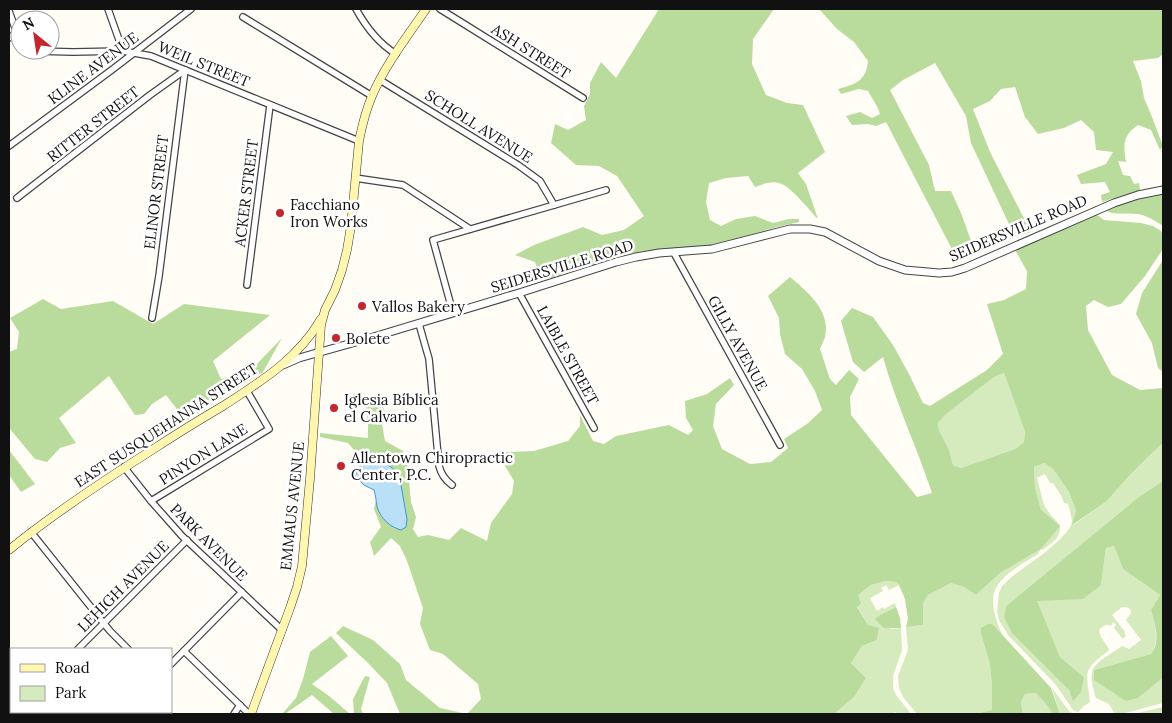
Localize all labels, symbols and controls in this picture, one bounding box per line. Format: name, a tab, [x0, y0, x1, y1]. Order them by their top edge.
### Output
north arrow	[10, 10, 60, 60]
text: N	[19, 13, 38, 34]
street label: ASH STREET	[487, 19, 574, 83]
street label: KLINE AVENUE	[44, 28, 142, 108]
street label: WEIL STREET	[155, 37, 253, 91]
street label: RITTER STREET	[43, 82, 143, 166]
street label: SCHOLL AVENUE	[422, 85, 536, 167]
street label: ELINOR STREET	[140, 133, 173, 250]
street label: ACKER STREET	[230, 138, 262, 249]
street label: SEIDERSVILLE ROAD	[946, 190, 1090, 266]
place label: Facchiano Iron Works	[290, 195, 368, 231]
marker: Facchiano Iron Works	[274, 207, 286, 219]
street label: SEIDERSVILLE ROAD	[488, 235, 636, 297]
street label: GILLY AVENUE	[704, 292, 772, 394]
place label: Vallos Bakery	[371, 297, 465, 316]
marker: Vallos Bakery	[356, 300, 368, 312]
street label: LAIBLE STREET	[533, 302, 603, 408]
place label: Bolete	[346, 329, 390, 348]
marker: Bolete	[330, 332, 342, 344]
street label: EAST SUSQUEHANNA STREET	[71, 358, 262, 491]
place label: Iglesia Bíblica el Calvario	[344, 390, 439, 426]
marker: Iglesia Bíblica el Calvario	[328, 402, 340, 414]
street label: PINYON LANE	[155, 419, 251, 489]
street label: EMMAUS AVENUE	[276, 441, 308, 571]
place label: Allentown Chiropractic Center, P.C.	[350, 448, 513, 484]
marker: Allentown Chiropractic Center, P.C.	[335, 460, 347, 472]
street label: PARK AVENUE	[166, 499, 252, 585]
street label: LEHIGH AVENUE	[73, 536, 173, 636]
legend	[10, 648, 172, 713]
text: Road	[55, 658, 90, 677]
text: Park	[55, 683, 86, 702]

